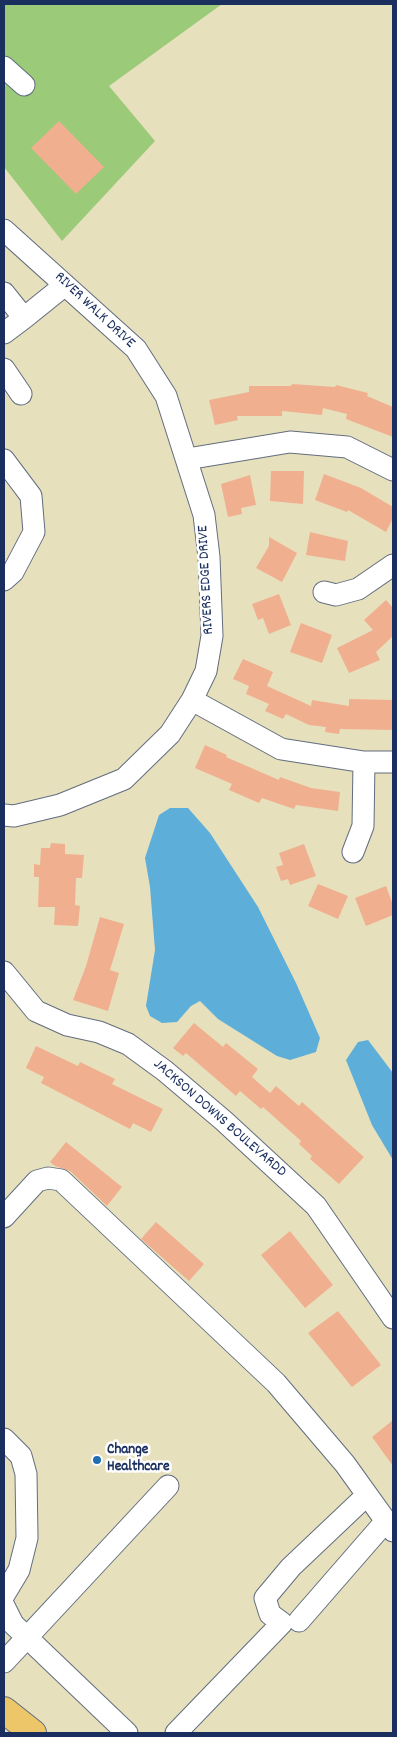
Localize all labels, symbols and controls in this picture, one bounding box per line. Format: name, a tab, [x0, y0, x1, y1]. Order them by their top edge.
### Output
street label: RIVER WALK DRIVE	[50, 269, 138, 353]
street label: RIVERS EDGE DRIVE	[195, 525, 219, 635]
street label: JACKSON DOWNS BOULEVARDD	[149, 1056, 289, 1182]
place label: Change Healthcare	[107, 1442, 170, 1477]
marker: Change Healthcare	[91, 1454, 103, 1466]

